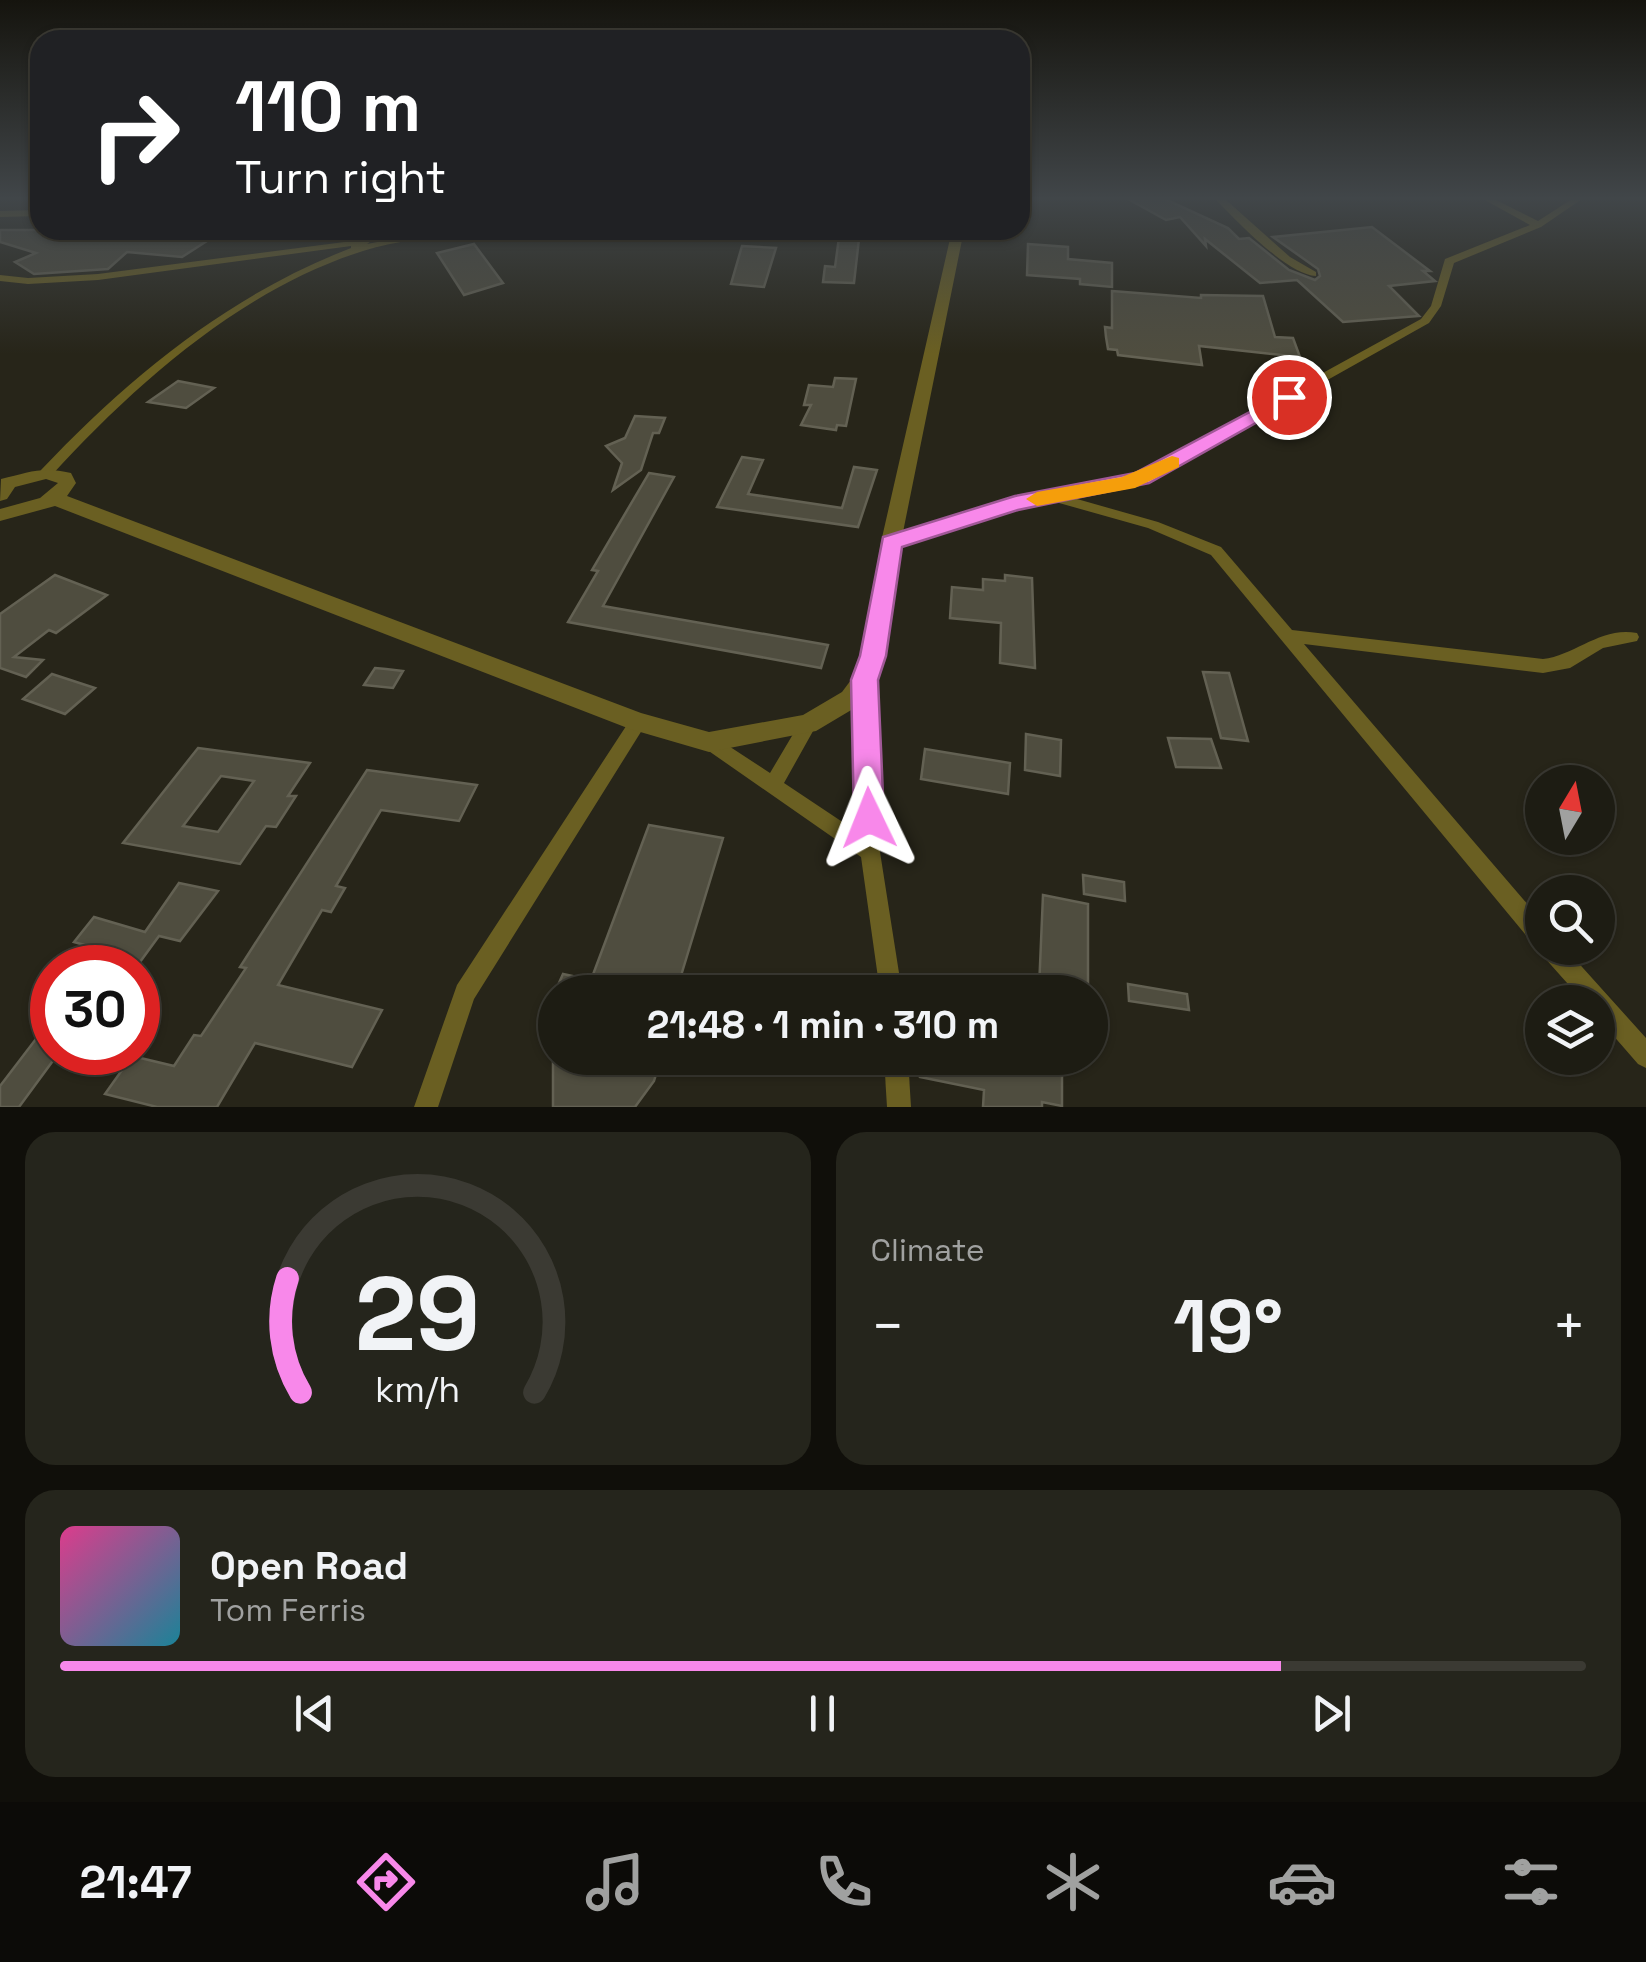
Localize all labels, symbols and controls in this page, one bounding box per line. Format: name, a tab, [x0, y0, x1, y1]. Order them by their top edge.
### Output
text: 110 m	[235, 62, 421, 151]
icon: right	[70, 70, 200, 200]
text: Turn right	[235, 149, 446, 206]
pin	[1247, 355, 1332, 440]
icon: arrive	[1262, 370, 1317, 425]
north arrow	[1525, 765, 1615, 855]
map controls	[1525, 765, 1615, 1075]
position arrow	[817, 766, 921, 870]
button: search	[1525, 875, 1615, 965]
speed limit sign: 30	[30, 945, 160, 1075]
button: layers	[1525, 985, 1615, 1075]
text: 21:48 · 1 min · 310 m	[647, 1001, 999, 1049]
text: Climate	[871, 1230, 985, 1270]
text: 29	[355, 1248, 481, 1380]
text: 19°	[1173, 1278, 1283, 1374]
text: −	[871, 1291, 905, 1361]
text: +	[1552, 1291, 1586, 1361]
text: km/h	[375, 1367, 460, 1412]
text: Open Road	[210, 1542, 408, 1590]
text: Tom Ferris	[210, 1590, 366, 1630]
icon: previous	[287, 1686, 342, 1741]
icon: pause	[795, 1686, 850, 1741]
icon: next	[1304, 1686, 1359, 1741]
icon: directions	[351, 1847, 421, 1917]
icon: music	[580, 1847, 650, 1917]
icon: phone	[809, 1847, 879, 1917]
icon: climate	[1038, 1847, 1108, 1917]
icon: car	[1267, 1847, 1337, 1917]
icon: filters	[1496, 1847, 1566, 1917]
text: 21:47	[80, 1854, 192, 1911]

